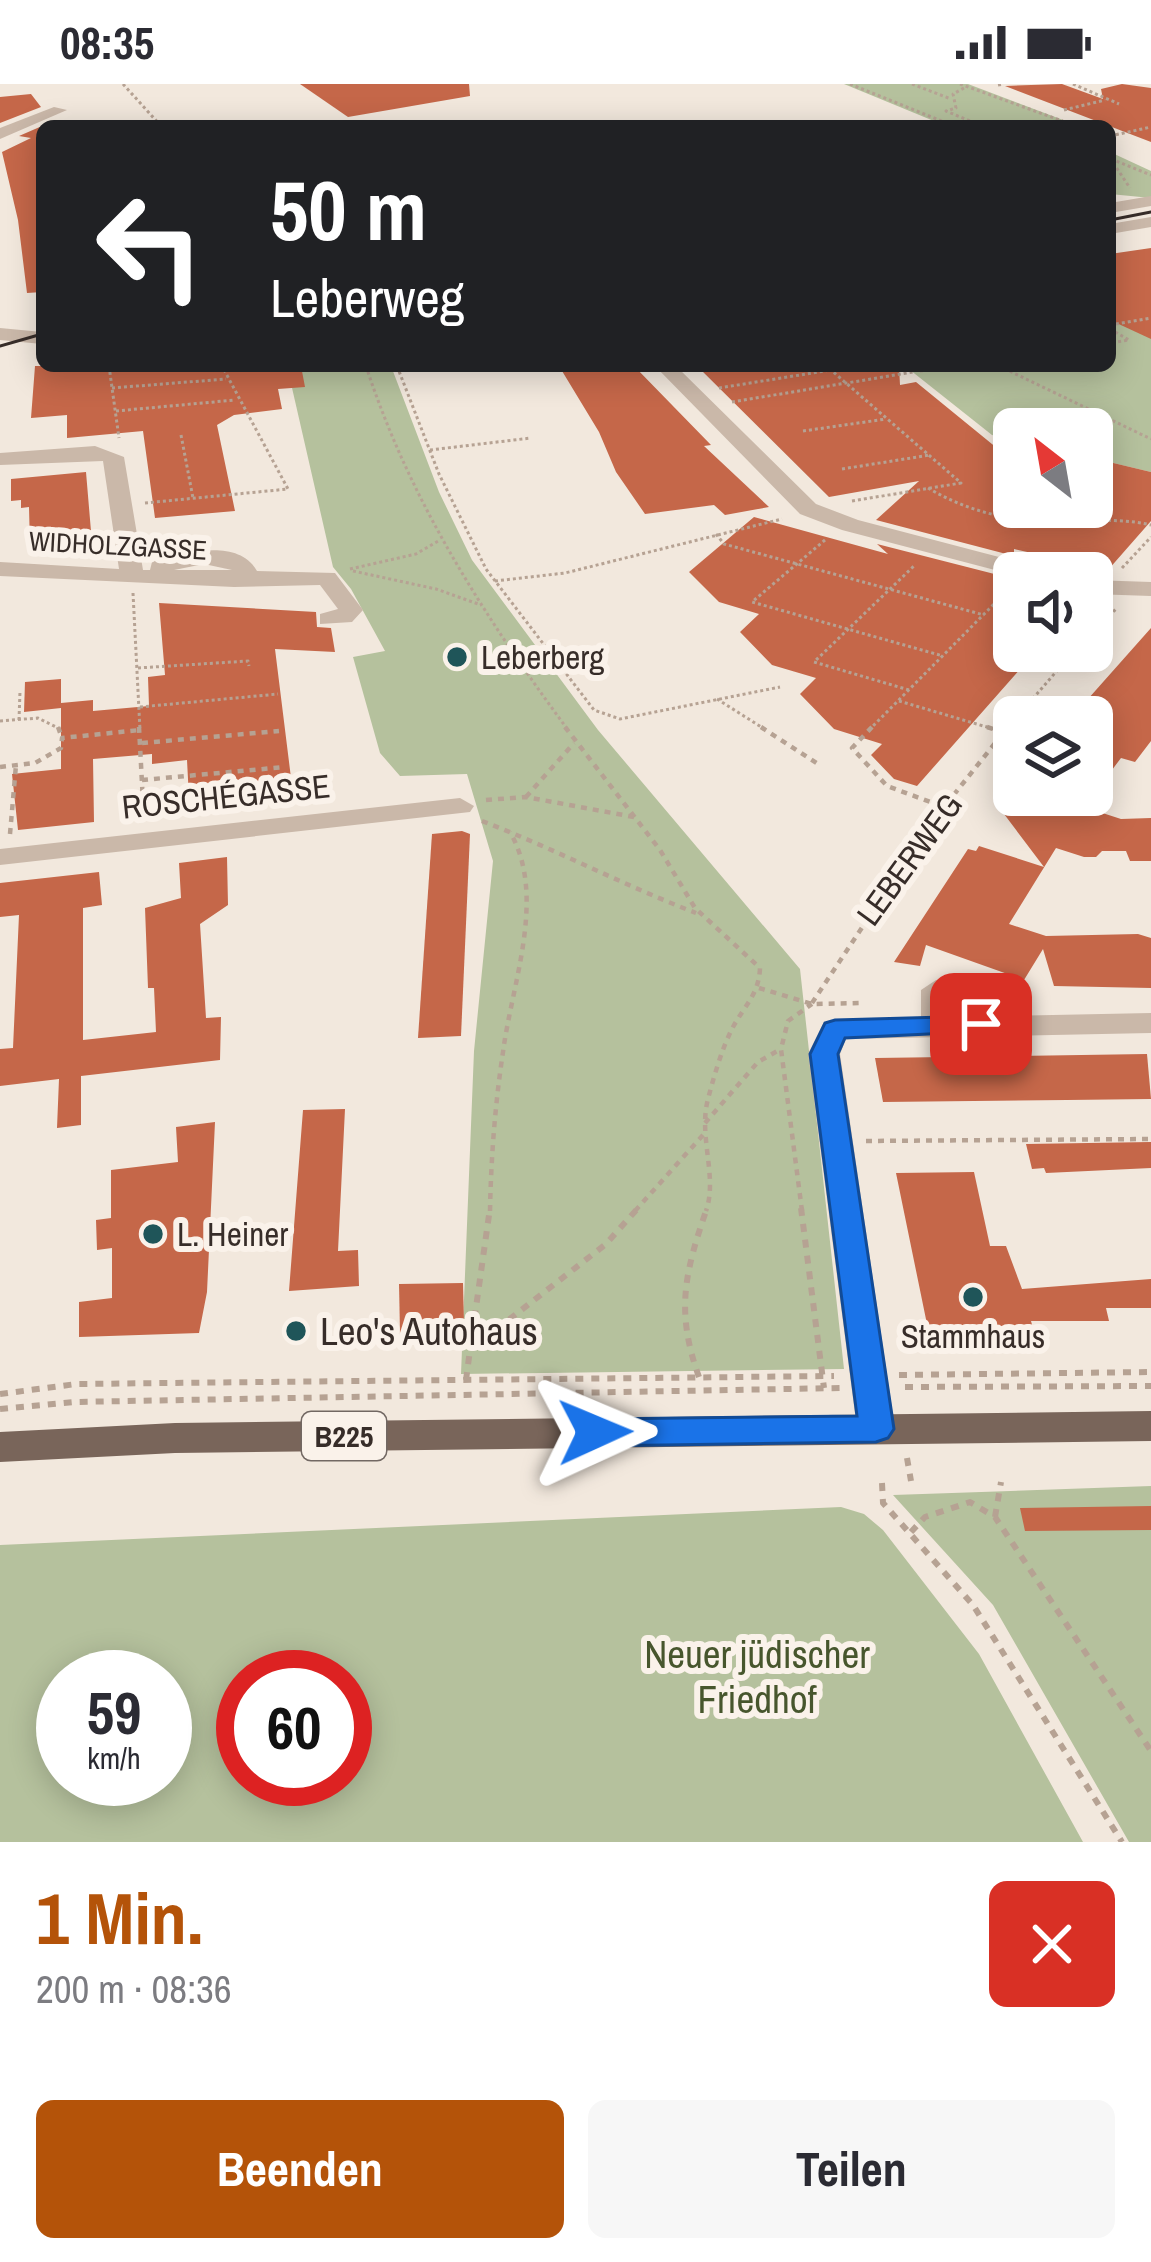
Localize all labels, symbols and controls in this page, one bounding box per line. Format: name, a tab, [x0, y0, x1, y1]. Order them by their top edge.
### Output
text: 08:35	[60, 12, 154, 73]
text: 50 m	[270, 153, 427, 266]
icon: left	[72, 168, 228, 324]
text: Leberweg	[270, 261, 464, 334]
north arrow	[993, 408, 1113, 528]
map controls	[993, 408, 1113, 816]
street label: WIDHOLZGASSE	[28, 522, 208, 568]
button: sound	[993, 552, 1113, 672]
place label: Leberberg	[481, 635, 604, 679]
marker: Leberberg	[444, 644, 470, 670]
button: layers	[993, 696, 1113, 816]
street label: ROSCHÉGASSE	[120, 763, 332, 829]
street label: LEBERWEG	[846, 784, 972, 934]
pin	[930, 973, 1032, 1075]
icon: arrive	[948, 991, 1014, 1057]
place label: L. Heiner	[177, 1212, 288, 1256]
marker: L. Heiner	[140, 1221, 166, 1247]
marker: Stammhaus	[960, 1284, 986, 1310]
place label: Leo's Autohaus	[320, 1305, 538, 1357]
place label: Stammhaus	[901, 1314, 1045, 1358]
marker: Leo's Autohaus	[283, 1318, 309, 1344]
position arrow	[532, 1369, 658, 1495]
road number: B225	[302, 1412, 386, 1460]
park label: Neuer jüdischer Friedhof	[644, 1628, 870, 1725]
speed limit sign: 60	[216, 1650, 372, 1806]
text: 59	[87, 1672, 141, 1753]
text: km/h	[87, 1738, 141, 1778]
text: 1 Min.	[36, 1869, 203, 1966]
button: close	[989, 1881, 1115, 2007]
text: 200 m · 08:36	[36, 1963, 232, 2015]
button: Beenden	[36, 2100, 564, 2238]
button: Teilen	[588, 2100, 1115, 2238]

